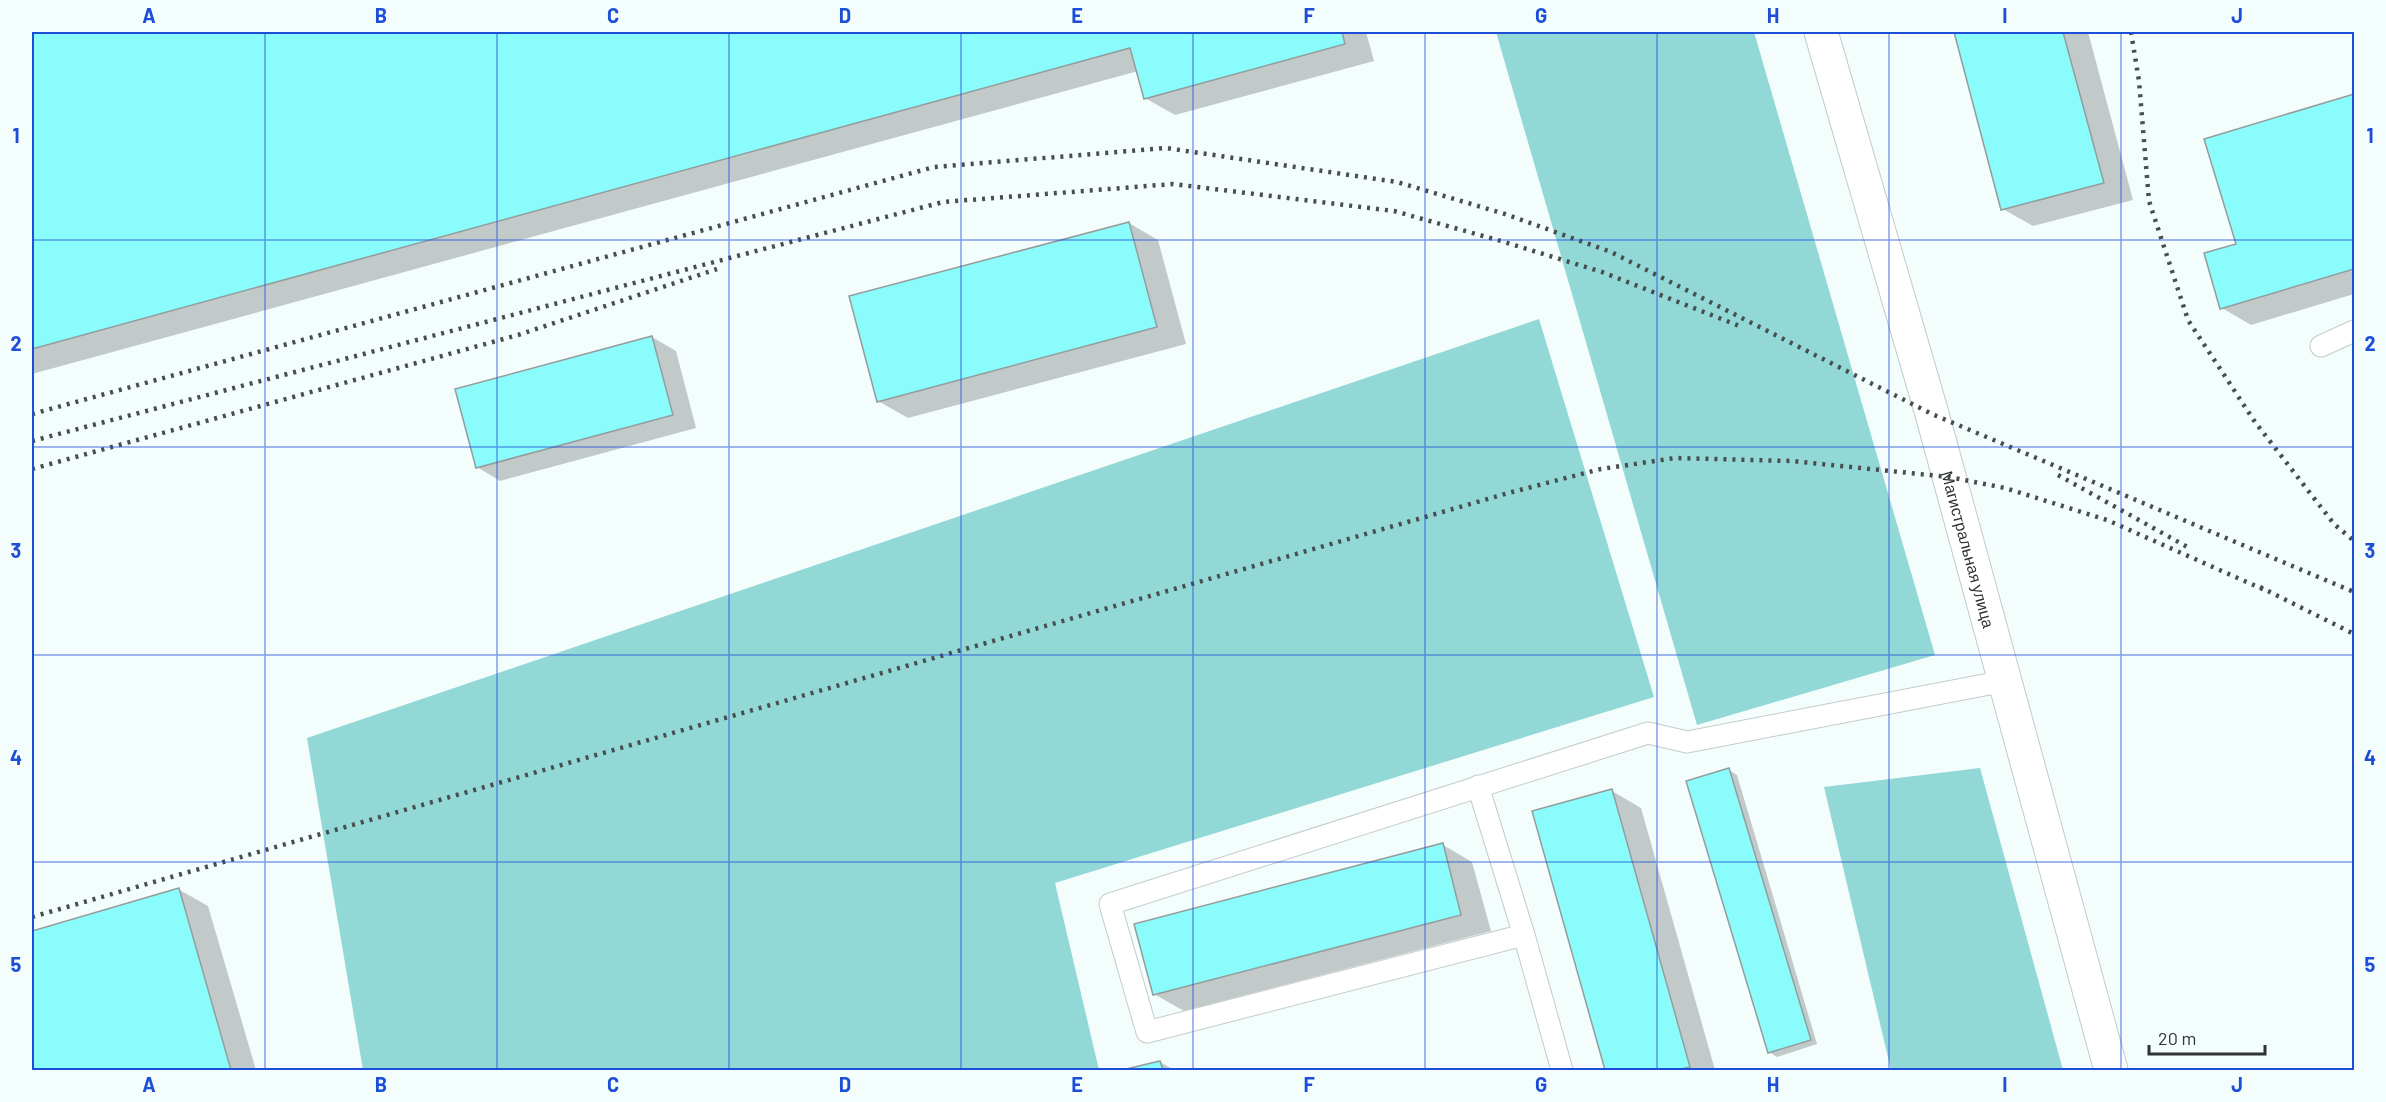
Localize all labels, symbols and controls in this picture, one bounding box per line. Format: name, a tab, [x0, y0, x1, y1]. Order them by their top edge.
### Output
text: A	[142, 3, 156, 27]
text: B	[375, 3, 387, 27]
text: C	[607, 3, 619, 27]
text: D	[839, 3, 851, 27]
text: E	[1071, 3, 1083, 27]
text: F	[1303, 3, 1315, 27]
text: G	[1535, 3, 1547, 27]
text: H	[1767, 3, 1779, 27]
text: I	[2002, 3, 2008, 27]
text: J	[2231, 3, 2243, 27]
text: 1	[12, 123, 20, 147]
text: 1	[2366, 123, 2374, 147]
text: 2	[10, 331, 22, 355]
text: 2	[2364, 331, 2376, 355]
street label: Магистральная улица	[1938, 469, 1999, 630]
text: 3	[11, 538, 21, 562]
text: 3	[2365, 538, 2375, 562]
text: 4	[10, 745, 22, 769]
text: 4	[2364, 745, 2376, 769]
text: 5	[11, 952, 22, 976]
text: 5	[2365, 952, 2376, 976]
scale bar	[2149, 1018, 2264, 1056]
text: 20 m	[2158, 1027, 2196, 1049]
text: A	[142, 1072, 156, 1096]
text: B	[375, 1072, 387, 1096]
text: C	[607, 1072, 619, 1096]
text: D	[839, 1072, 851, 1096]
text: E	[1071, 1072, 1083, 1096]
text: F	[1303, 1072, 1315, 1096]
text: G	[1535, 1072, 1547, 1096]
text: H	[1767, 1072, 1779, 1096]
text: I	[2002, 1072, 2008, 1096]
text: J	[2231, 1072, 2243, 1096]

